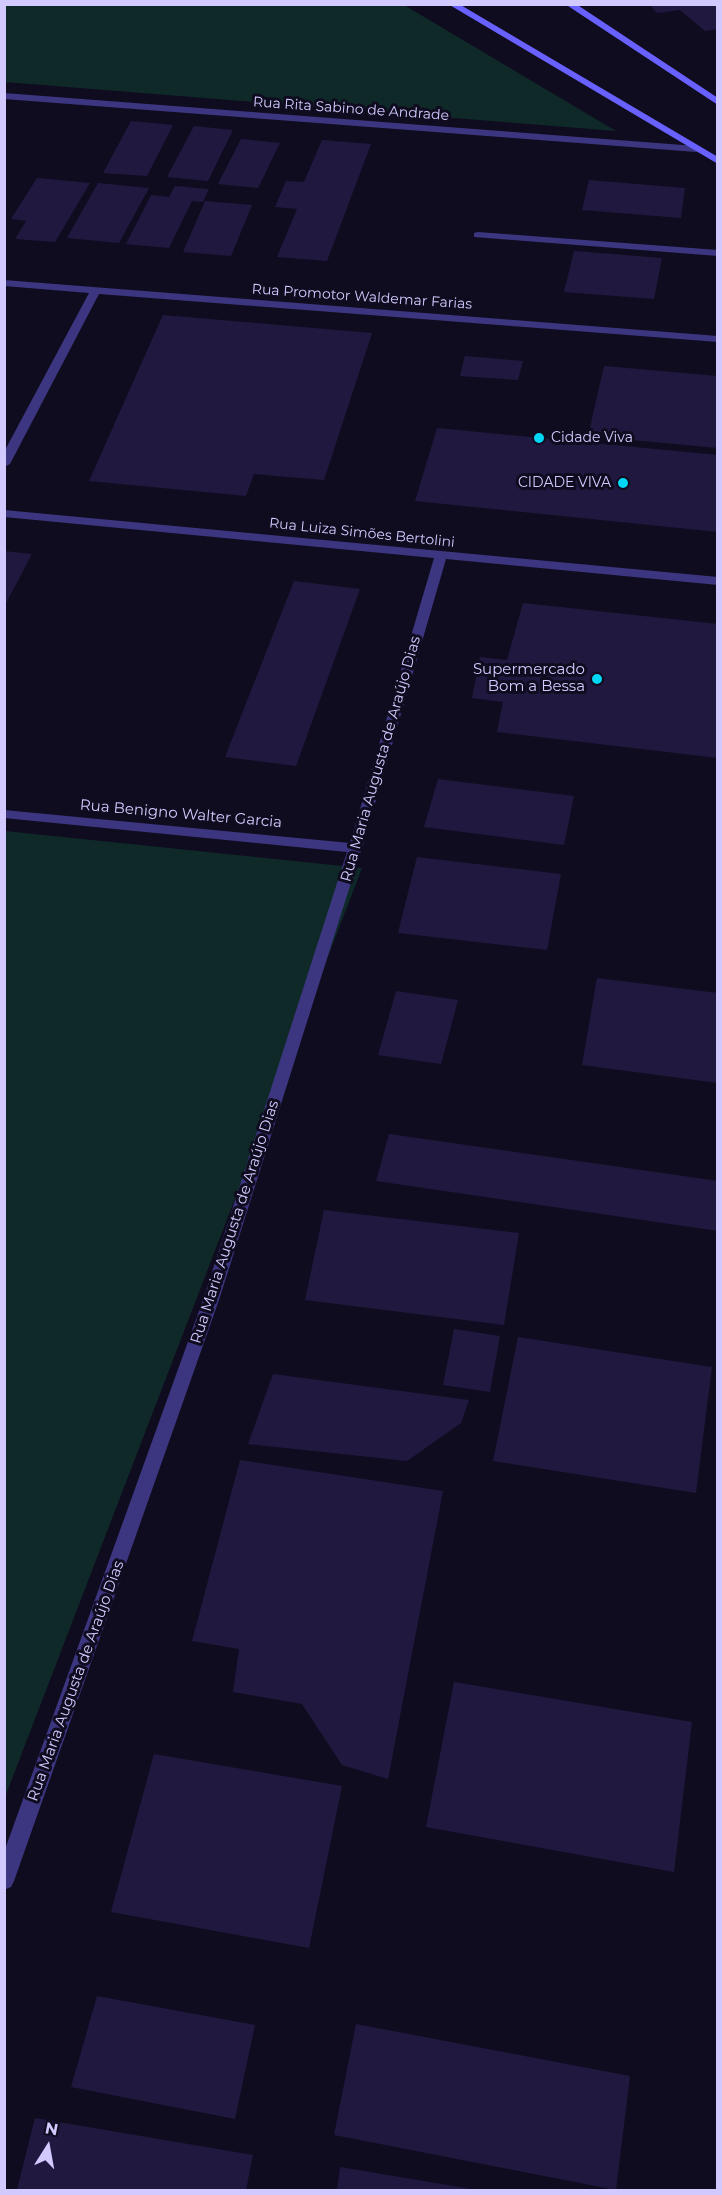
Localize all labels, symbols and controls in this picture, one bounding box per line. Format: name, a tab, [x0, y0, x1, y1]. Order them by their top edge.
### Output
street label: Rua Rita Sabino de Andrade	[252, 94, 450, 124]
street label: Rua Promotor Waldemar Farias	[251, 281, 473, 313]
place label: Cidade Viva	[551, 430, 633, 446]
marker: Cidade Viva	[532, 431, 546, 445]
place label: CIDADE VIVA	[518, 475, 611, 491]
marker: CIDADE VIVA	[616, 476, 630, 490]
street label: Rua Luiza Simões Bertolini	[268, 515, 456, 551]
street label: Rua Maria Augusta de Araújo Dias	[337, 634, 425, 884]
place label: Supermercado Bom a Bessa	[473, 661, 585, 696]
marker: Supermercado Bom a Bessa	[590, 672, 604, 686]
street label: Rua Benigno Walter Garcia	[79, 796, 283, 832]
street label: Rua Maria Augusta de Araújo Dias	[187, 1098, 283, 1346]
street label: Rua Maria Augusta de Araújo Dias	[24, 1558, 128, 1804]
north arrow	[18, 2117, 78, 2177]
text: N	[43, 2118, 60, 2139]

